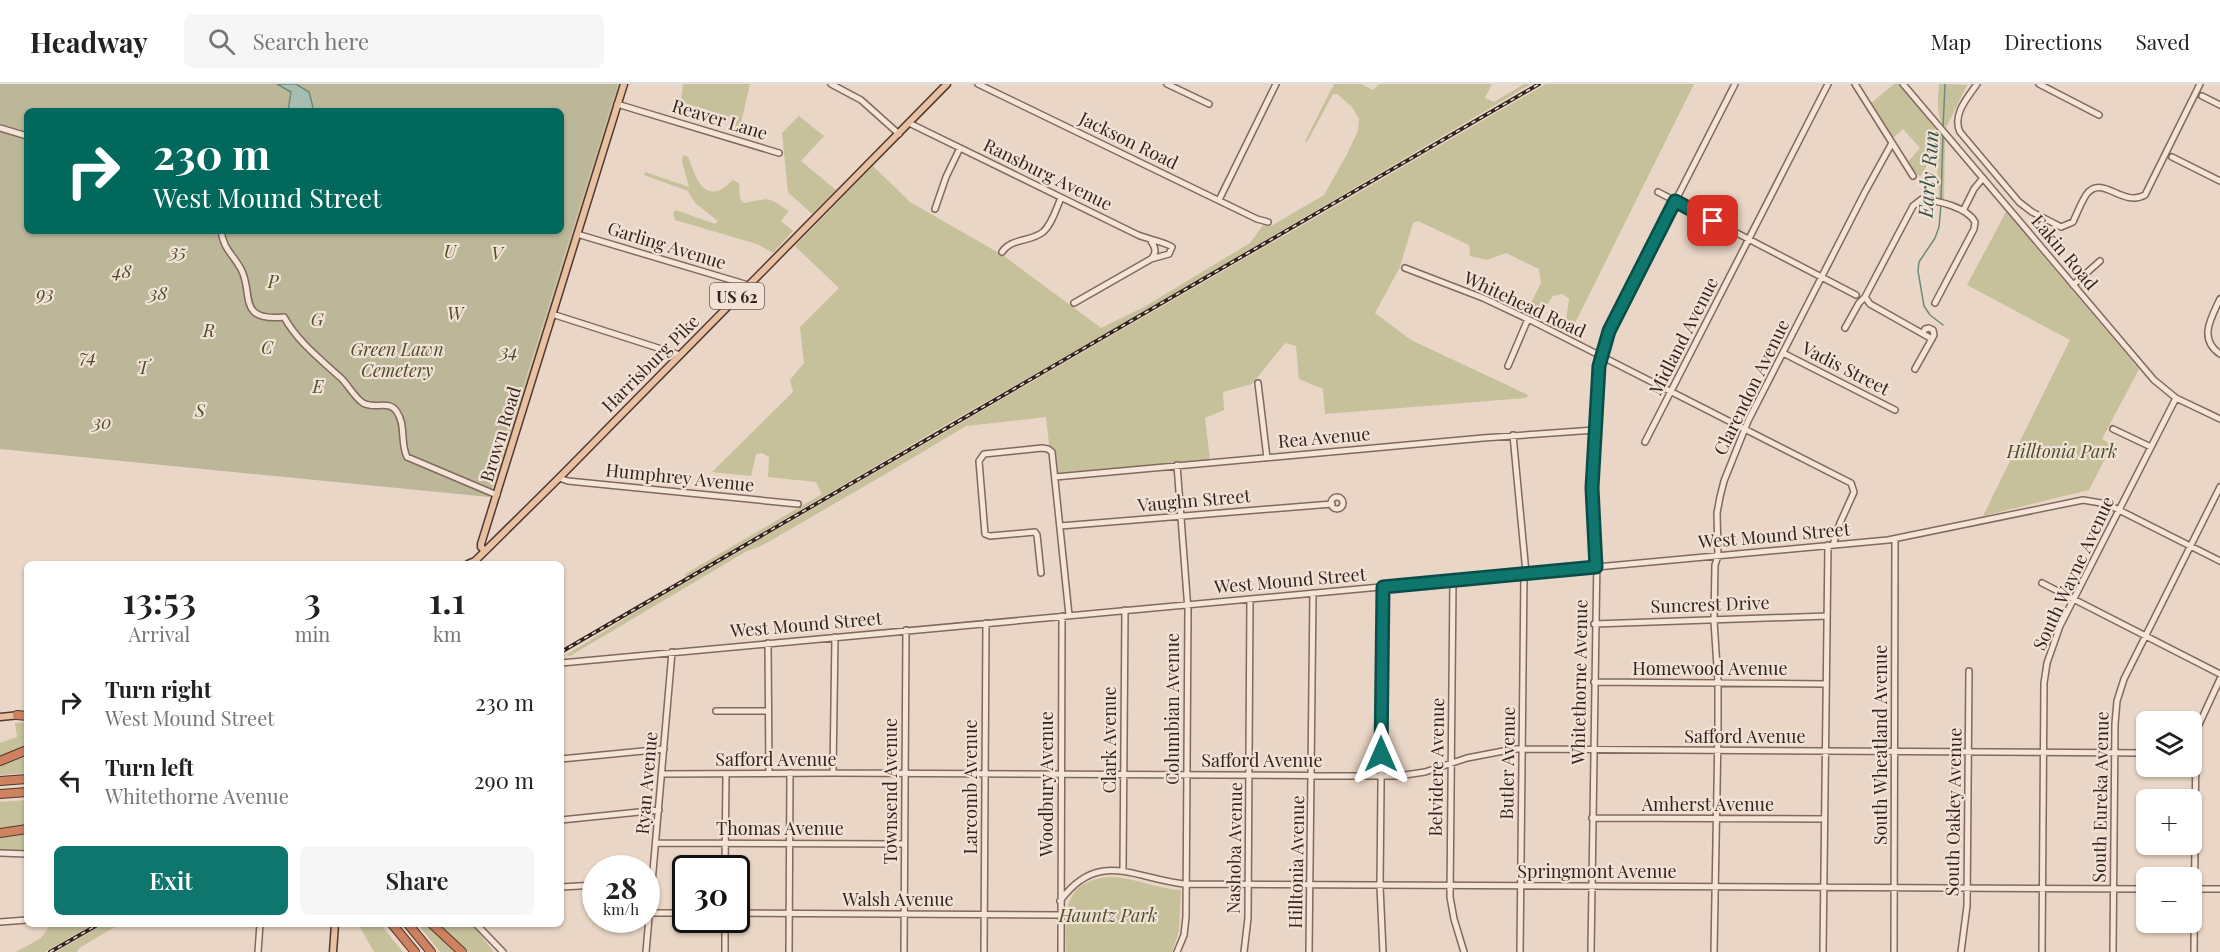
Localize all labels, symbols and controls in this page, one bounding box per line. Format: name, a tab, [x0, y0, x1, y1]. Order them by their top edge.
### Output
search box	[184, 14, 604, 68]
text: Headway	[30, 23, 148, 60]
icon: search	[205, 25, 238, 58]
text: Search here	[253, 26, 369, 56]
text: Map	[1930, 27, 1971, 55]
text: Directions	[2004, 27, 2102, 55]
text: Saved	[2135, 27, 2190, 55]
street label: Reaver Lane	[669, 93, 771, 145]
street label: Jackson Road	[1075, 105, 1183, 175]
text: 230 m	[153, 125, 270, 181]
water label: Early Run	[1910, 129, 1944, 220]
icon: right	[54, 132, 132, 210]
street label: Ransburg Avenue	[979, 132, 1117, 216]
text: West Mound Street	[153, 179, 382, 215]
pin	[1687, 195, 1738, 246]
icon: arrive	[1696, 204, 1729, 237]
street label: Eakin Road	[2026, 209, 2104, 295]
street label: Garling Avenue	[605, 216, 729, 274]
park label: 35	[168, 239, 186, 263]
park label: U	[444, 239, 458, 263]
park label: V	[491, 241, 505, 265]
park label: 48	[111, 259, 132, 283]
street label: Whitehead Road	[1459, 265, 1590, 343]
park label: P	[267, 269, 280, 293]
street label: Midland Avenue	[1643, 273, 1723, 399]
park label: 93	[35, 281, 54, 305]
park label: 38	[147, 281, 167, 305]
road number: US 62	[710, 283, 764, 309]
park label: W	[447, 301, 465, 325]
park label: G	[311, 307, 325, 331]
street label: Harrisburg Pike	[596, 309, 704, 417]
street label: Clarendon Avenue	[1708, 315, 1794, 459]
park label: R	[202, 318, 215, 342]
park label: C	[261, 335, 274, 359]
street label: Vadis Street	[1797, 335, 1895, 401]
park label: Green Lawn Cemetery	[350, 337, 444, 382]
park label: 34	[498, 339, 518, 363]
park label: 74	[79, 344, 97, 368]
park label: T	[137, 355, 152, 379]
park label: E	[312, 374, 325, 398]
street label: Brown Road	[474, 383, 526, 485]
park label: S	[194, 398, 206, 422]
park label: 30	[91, 410, 111, 434]
street label: Rea Avenue	[1277, 421, 1371, 453]
park label: Hilltonia Park	[2006, 439, 2117, 463]
street label: Humphrey Avenue	[604, 457, 756, 497]
street label: Vaughn Street	[1136, 483, 1252, 517]
street label: South Wayne Avenue	[2027, 492, 2119, 654]
street label: West Mound Street	[1696, 516, 1852, 554]
street label: West Mound Street	[1212, 561, 1368, 599]
text: 13:53	[122, 575, 196, 623]
text: 3	[304, 575, 321, 623]
text: 1.1	[429, 575, 465, 623]
street label: Suncrest Drive	[1650, 590, 1770, 618]
street label: Whitethorne Avenue	[1566, 599, 1592, 766]
street label: West Mound Street	[728, 605, 884, 643]
text: Arrival	[129, 620, 190, 647]
text: min	[295, 620, 330, 647]
text: km	[433, 620, 461, 647]
street label: Columbian Avenue	[1160, 633, 1184, 785]
street label: South Wheatland Avenue	[1868, 645, 1892, 845]
street label: Homewood Avenue	[1632, 656, 1788, 680]
text: Turn right	[105, 674, 211, 704]
icon: right	[54, 686, 87, 719]
street label: Clark Avenue	[1097, 686, 1121, 794]
text: 230 m	[475, 687, 534, 717]
street label: Belvidere Avenue	[1423, 697, 1449, 837]
text: West Mound Street	[105, 704, 274, 731]
street label: Butler Avenue	[1494, 706, 1520, 820]
street label: Woodbury Avenue	[1034, 711, 1058, 858]
street label: South Eureka Avenue	[2087, 711, 2113, 883]
map controls	[2136, 711, 2202, 933]
button: layers	[2136, 711, 2202, 777]
street label: Townsend Avenue	[878, 718, 902, 864]
street label: Larcomb Avenue	[958, 719, 982, 855]
position arrow	[1349, 722, 1413, 786]
street label: Safford Avenue	[1684, 724, 1806, 748]
street label: South Oakley Avenue	[1940, 727, 1966, 897]
street label: Ryan Avenue	[630, 730, 662, 836]
street label: Safford Avenue	[715, 747, 837, 771]
street label: Safford Avenue	[1201, 748, 1323, 772]
text: Turn left	[105, 752, 194, 782]
icon: left	[54, 764, 87, 797]
text: 290 m	[474, 765, 534, 795]
text: Whitethorne Avenue	[105, 782, 289, 809]
street label: Nashoba Avenue	[1221, 782, 1247, 914]
button: +	[2136, 789, 2202, 855]
street label: Amherst Avenue	[1641, 792, 1774, 816]
street label: Hilltonia Avenue	[1283, 795, 1309, 929]
street label: Thomas Avenue	[716, 816, 844, 840]
button: Exit	[54, 846, 288, 915]
button: Share	[300, 846, 534, 915]
speed limit sign: 30	[672, 855, 750, 933]
street label: Springmont Avenue	[1517, 859, 1677, 883]
text: 28	[605, 867, 637, 907]
button: −	[2136, 867, 2202, 933]
street label: Walsh Avenue	[841, 887, 954, 911]
text: km/h	[603, 899, 639, 919]
park label: Hauntz Park	[1058, 903, 1157, 927]

